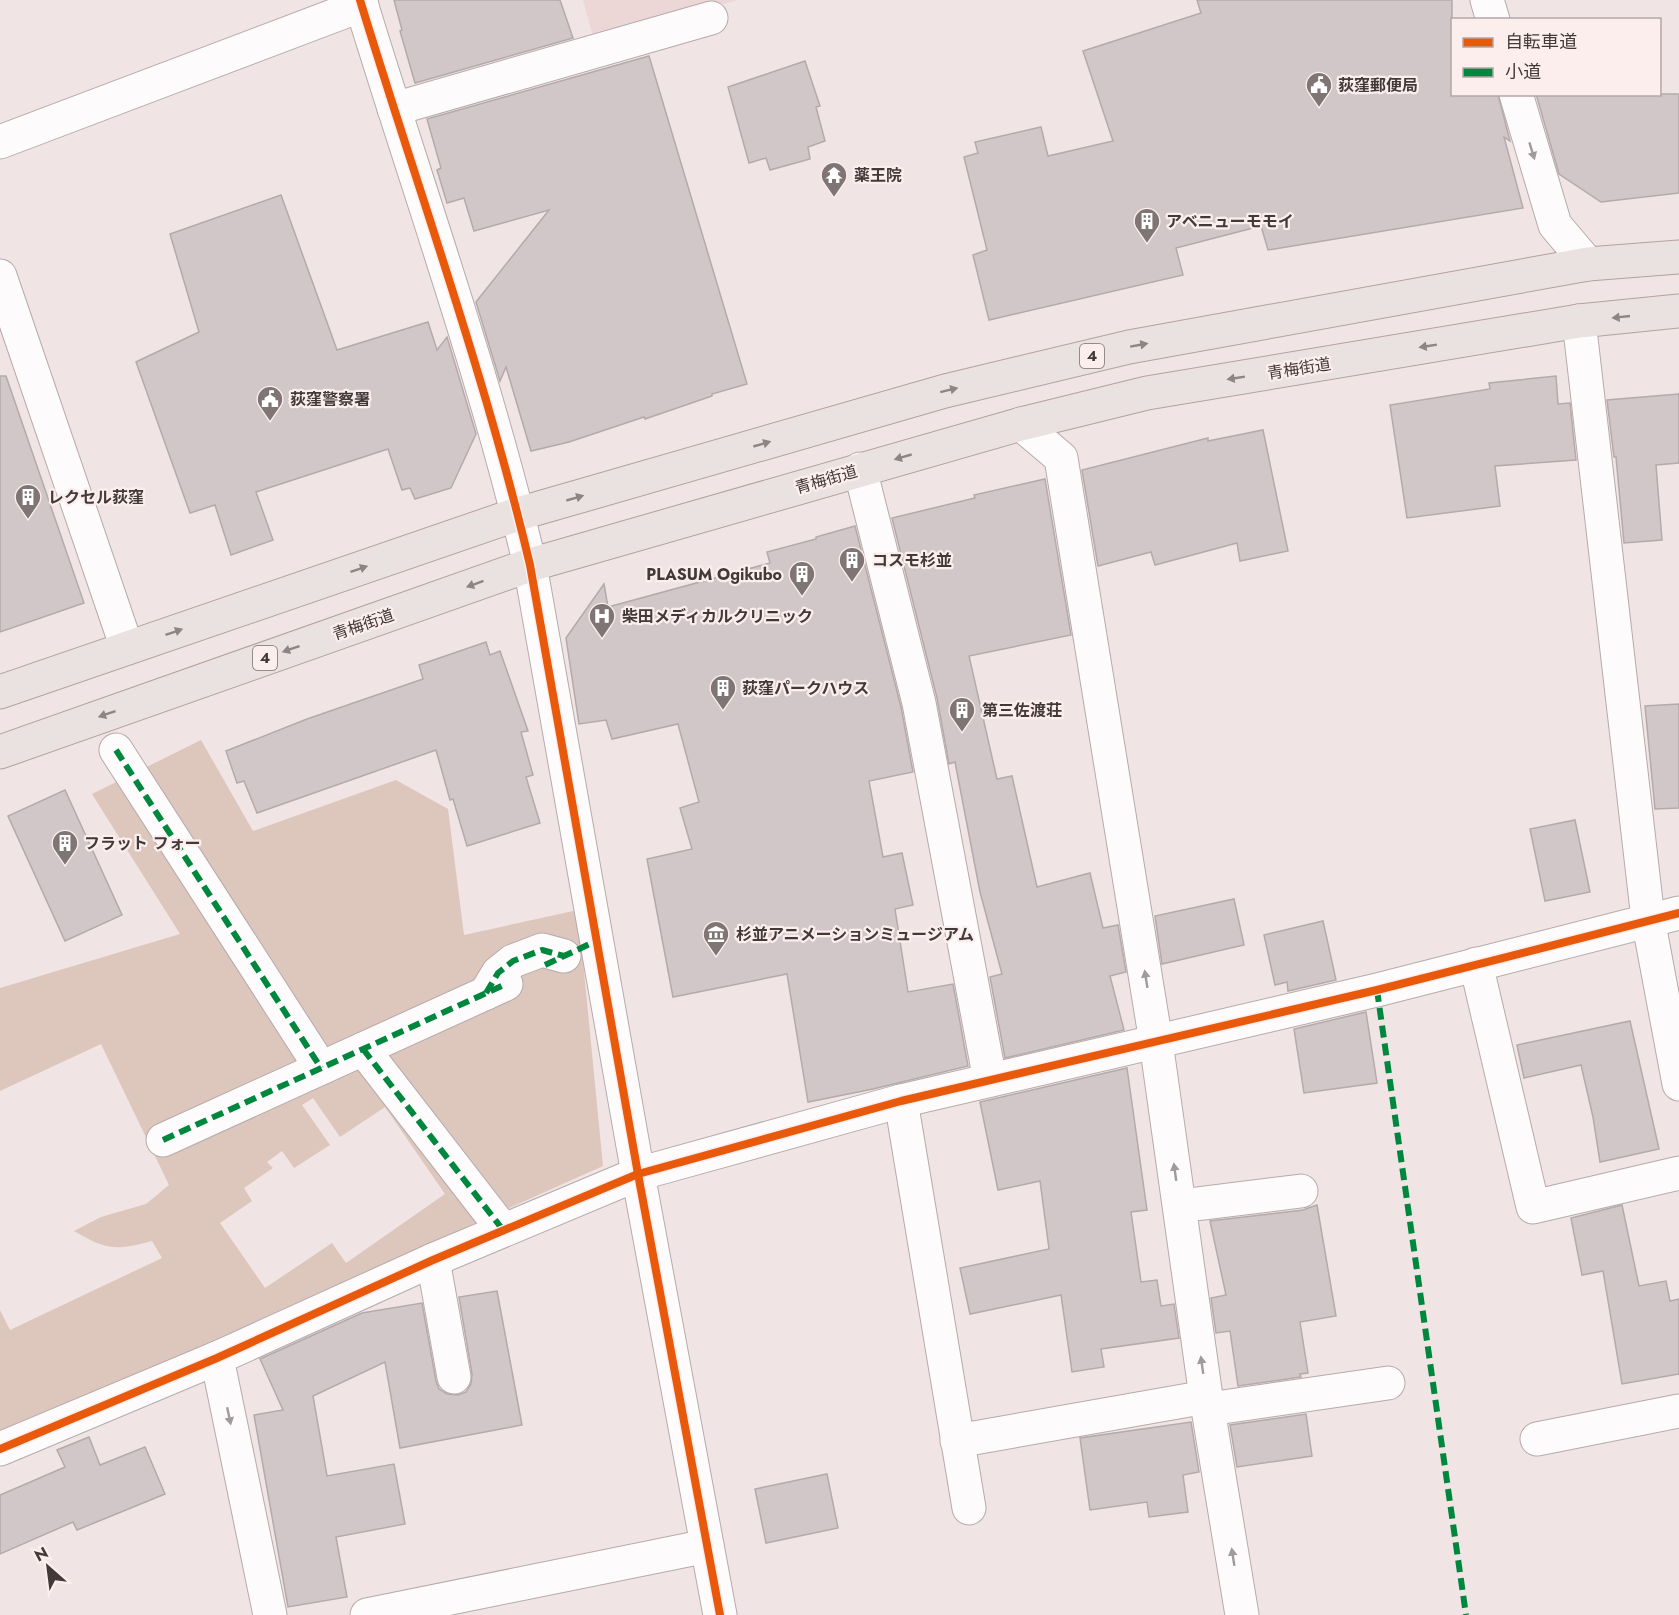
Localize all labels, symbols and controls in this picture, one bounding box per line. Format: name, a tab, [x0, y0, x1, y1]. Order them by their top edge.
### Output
legend	[1451, 18, 1661, 96]
text: 自転車道	[1505, 29, 1577, 55]
text: 小道	[1505, 59, 1541, 85]
public building icon: 荻窪郵便局	[1304, 70, 1334, 108]
place label: 荻窪郵便局	[1338, 74, 1418, 97]
one-way arrow	[1528, 142, 1537, 160]
temple icon: 薬王院	[819, 160, 849, 198]
place label: 薬王院	[854, 164, 902, 187]
building icon: アベニューモモイ	[1132, 206, 1162, 244]
place label: アベニューモモイ	[1166, 210, 1294, 233]
one-way arrow	[1611, 312, 1630, 321]
one-way arrow	[1130, 340, 1149, 349]
one-way arrow	[1418, 342, 1437, 351]
road number: 4	[1080, 344, 1104, 368]
street label: 青梅街道	[1266, 352, 1332, 385]
one-way arrow	[1226, 374, 1245, 383]
public building icon: 荻窪警察署	[255, 384, 285, 422]
one-way arrow	[940, 385, 959, 395]
place label: 荻窪警察署	[290, 388, 370, 411]
one-way arrow	[753, 439, 771, 448]
one-way arrow	[894, 453, 912, 462]
street label: 青梅街道	[792, 460, 860, 499]
building icon: レクセル荻窪	[13, 482, 43, 520]
place label: レクセル荻窪	[48, 486, 144, 509]
one-way arrow	[566, 493, 584, 502]
building icon: コスモ杉並	[837, 545, 867, 583]
place label: コスモ杉並	[872, 549, 952, 572]
building icon: PLASUM Ogikubo	[787, 559, 817, 597]
one-way arrow	[350, 563, 368, 573]
place label: PLASUM Ogikubo	[646, 563, 782, 586]
one-way arrow	[466, 580, 484, 590]
hospital icon: 柴田メディカルクリニック	[587, 601, 617, 639]
street label: 青梅街道	[329, 603, 397, 646]
place label: 柴田メディカルクリニック	[622, 605, 813, 628]
one-way arrow	[165, 626, 183, 636]
one-way arrow	[282, 645, 300, 655]
road number: 4	[253, 646, 277, 670]
building icon: 荻窪パークハウス	[708, 673, 738, 711]
place label: 荻窪パークハウス	[742, 677, 869, 700]
building icon: 第三佐渡荘	[947, 695, 977, 733]
place label: 第三佐渡荘	[982, 699, 1062, 722]
one-way arrow	[98, 710, 116, 720]
building icon: フラット フォー	[50, 828, 80, 866]
place label: フラット フォー	[84, 832, 201, 855]
museum icon: 杉並アニメーションミュージアム	[701, 919, 731, 957]
place label: 杉並アニメーションミュージアム	[736, 923, 974, 946]
one-way arrow	[1141, 969, 1150, 988]
one-way arrow	[1170, 1162, 1179, 1181]
one-way arrow	[1197, 1355, 1206, 1374]
one-way arrow	[224, 1406, 234, 1425]
north arrow	[18, 1537, 78, 1597]
text: N	[30, 1541, 52, 1567]
one-way arrow	[1228, 1548, 1237, 1567]

